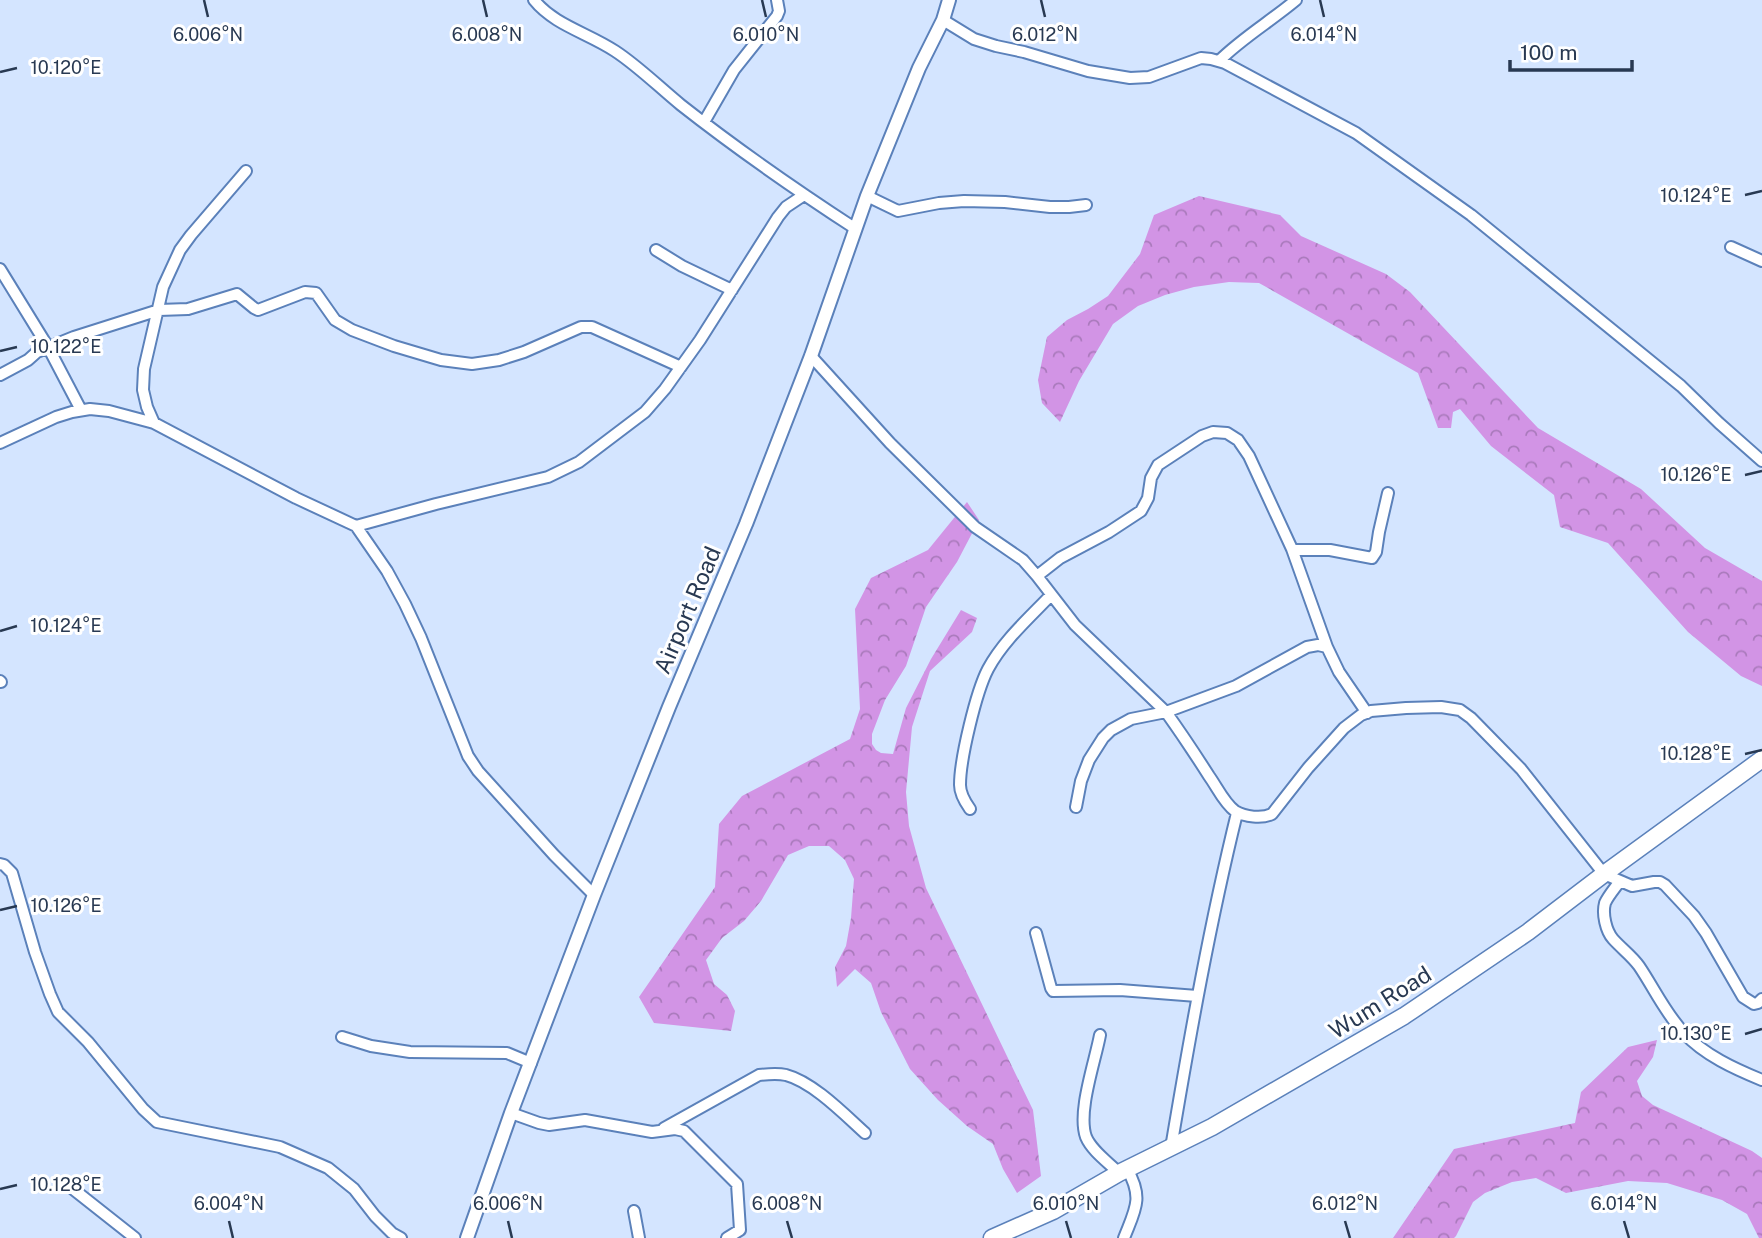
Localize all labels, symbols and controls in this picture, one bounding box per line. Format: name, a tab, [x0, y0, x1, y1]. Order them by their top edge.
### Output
text: 6.006°N	[173, 24, 243, 45]
text: 6.008°N	[452, 24, 522, 45]
text: 6.010°N	[733, 24, 799, 45]
text: 6.012°N	[1012, 24, 1078, 45]
text: 6.014°N	[1291, 24, 1357, 45]
scale bar	[1510, 28, 1632, 72]
text: 100 m	[1520, 40, 1577, 65]
text: 10.120°E	[31, 57, 101, 78]
text: 10.124°E	[1660, 185, 1732, 206]
text: 10.122°E	[31, 336, 101, 357]
text: 10.126°E	[1660, 464, 1732, 485]
street label: Airport Road	[648, 542, 726, 678]
text: 10.124°E	[30, 615, 102, 636]
text: 10.128°E	[1660, 743, 1732, 764]
text: 10.126°E	[30, 895, 102, 916]
street label: Wum Road	[1324, 960, 1436, 1044]
text: 10.130°E	[1660, 1023, 1732, 1044]
text: 10.128°E	[30, 1174, 102, 1195]
text: 6.004°N	[194, 1193, 264, 1214]
text: 6.006°N	[473, 1193, 543, 1214]
text: 6.008°N	[752, 1193, 822, 1214]
text: 6.010°N	[1033, 1193, 1099, 1214]
text: 6.012°N	[1312, 1193, 1378, 1214]
text: 6.014°N	[1591, 1193, 1657, 1214]

